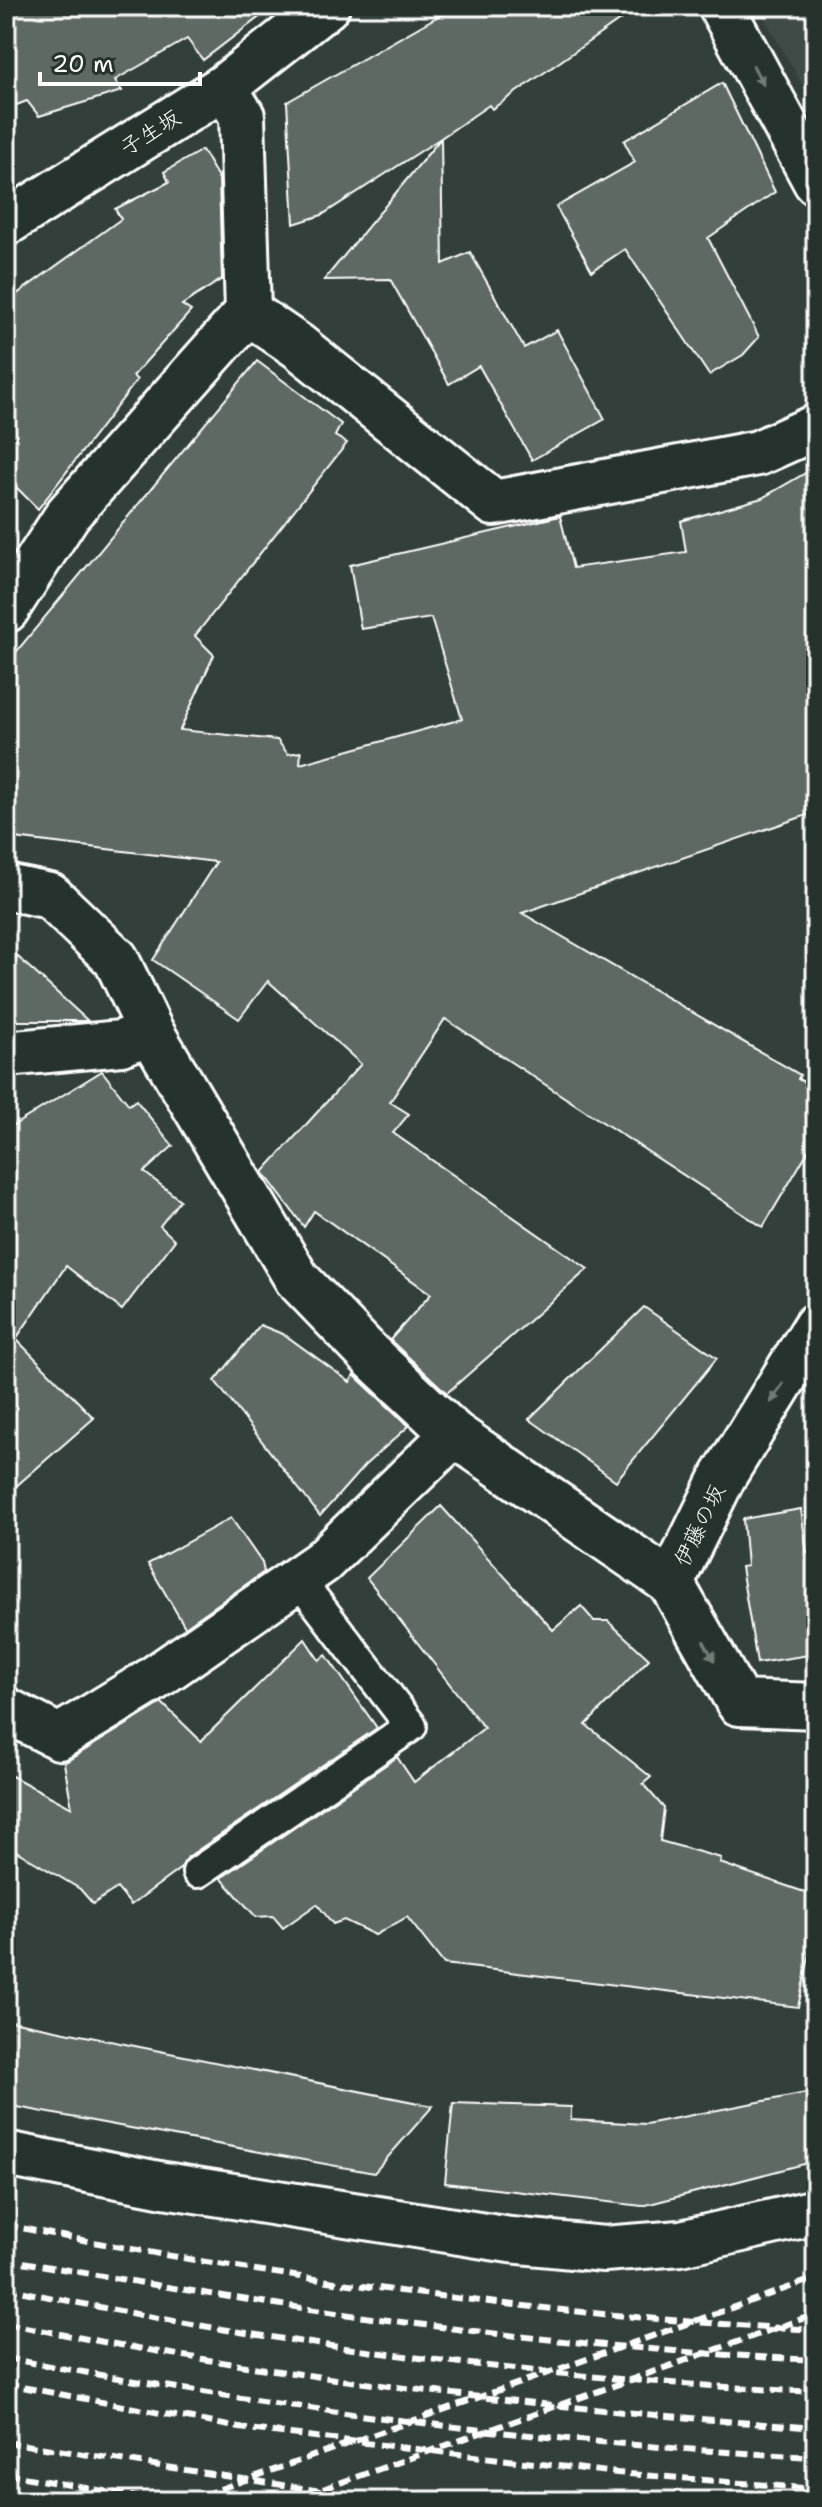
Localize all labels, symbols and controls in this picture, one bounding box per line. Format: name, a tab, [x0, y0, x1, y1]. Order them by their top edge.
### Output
scale bar	[40, 36, 200, 86]
text: 20 m	[52, 48, 114, 80]
one-way arrow	[752, 63, 765, 86]
street label: 子生坂	[115, 103, 186, 162]
one-way arrow	[770, 1382, 784, 1404]
street label: 伊藤の坂	[667, 1479, 732, 1571]
one-way arrow	[702, 1640, 716, 1662]

